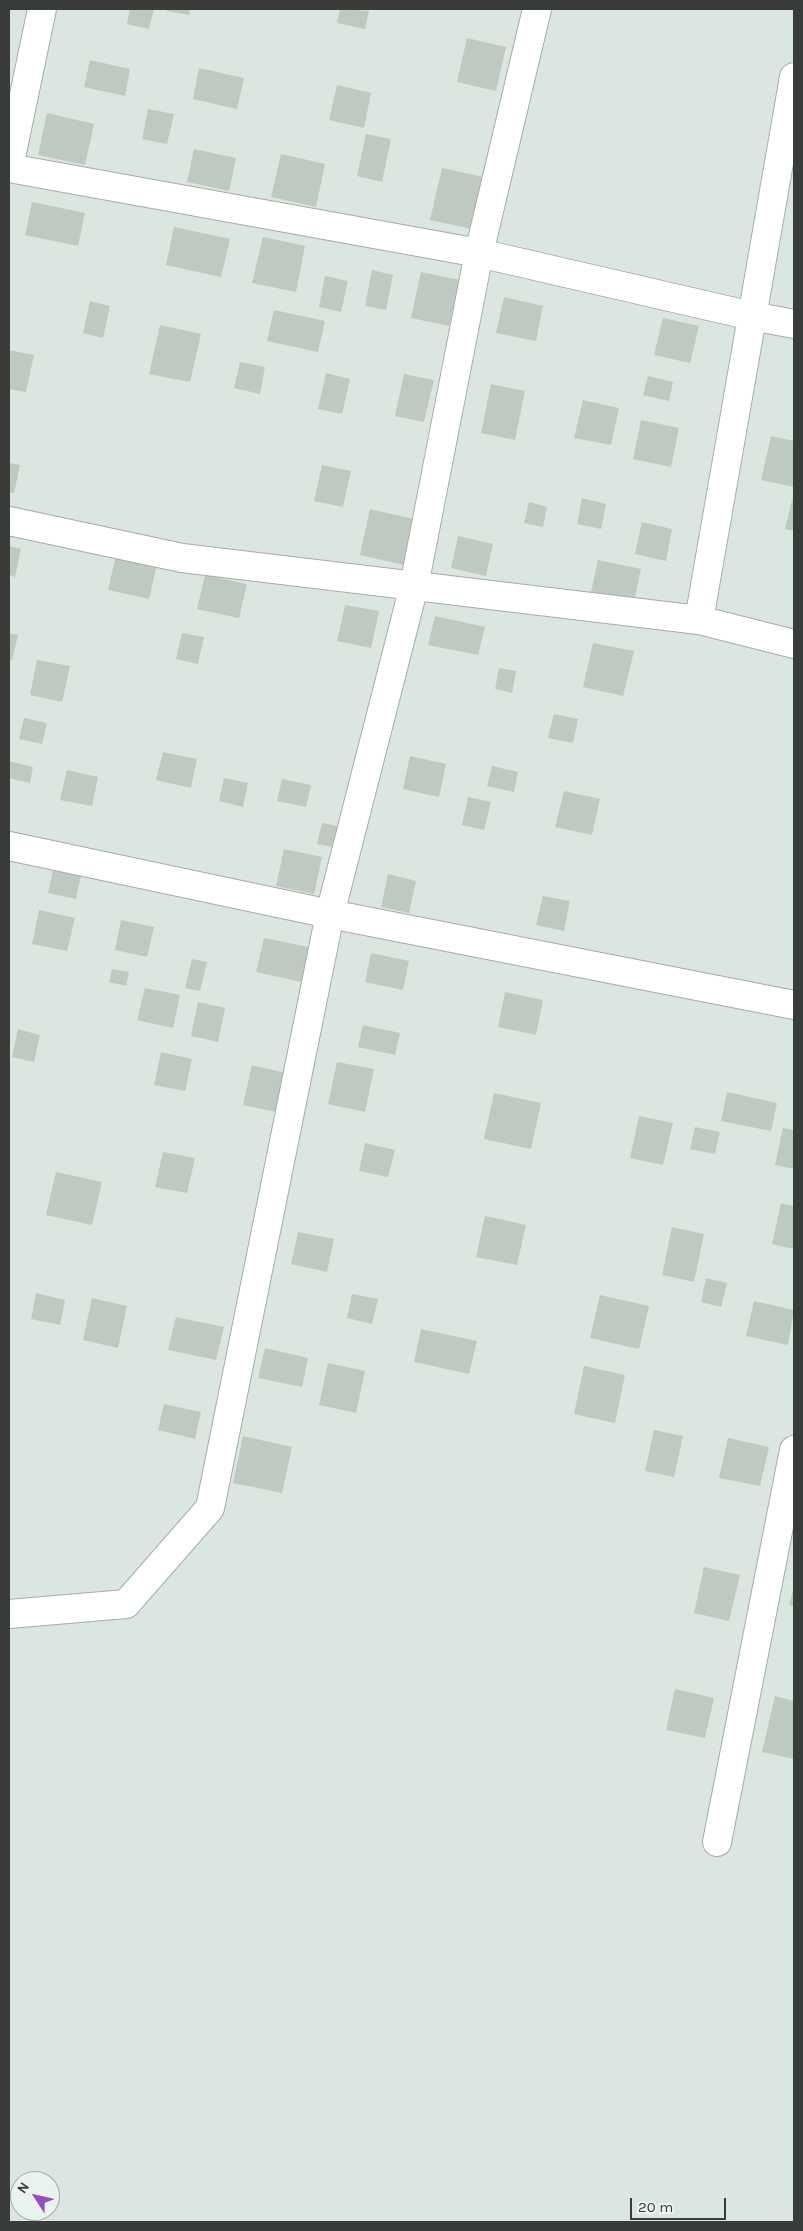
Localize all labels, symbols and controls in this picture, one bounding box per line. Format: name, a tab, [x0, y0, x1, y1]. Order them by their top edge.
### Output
north arrow	[10, 2171, 60, 2221]
text: N	[13, 2179, 33, 2197]
scale bar	[633, 2188, 729, 2220]
text: 20 m	[638, 2198, 673, 2216]

